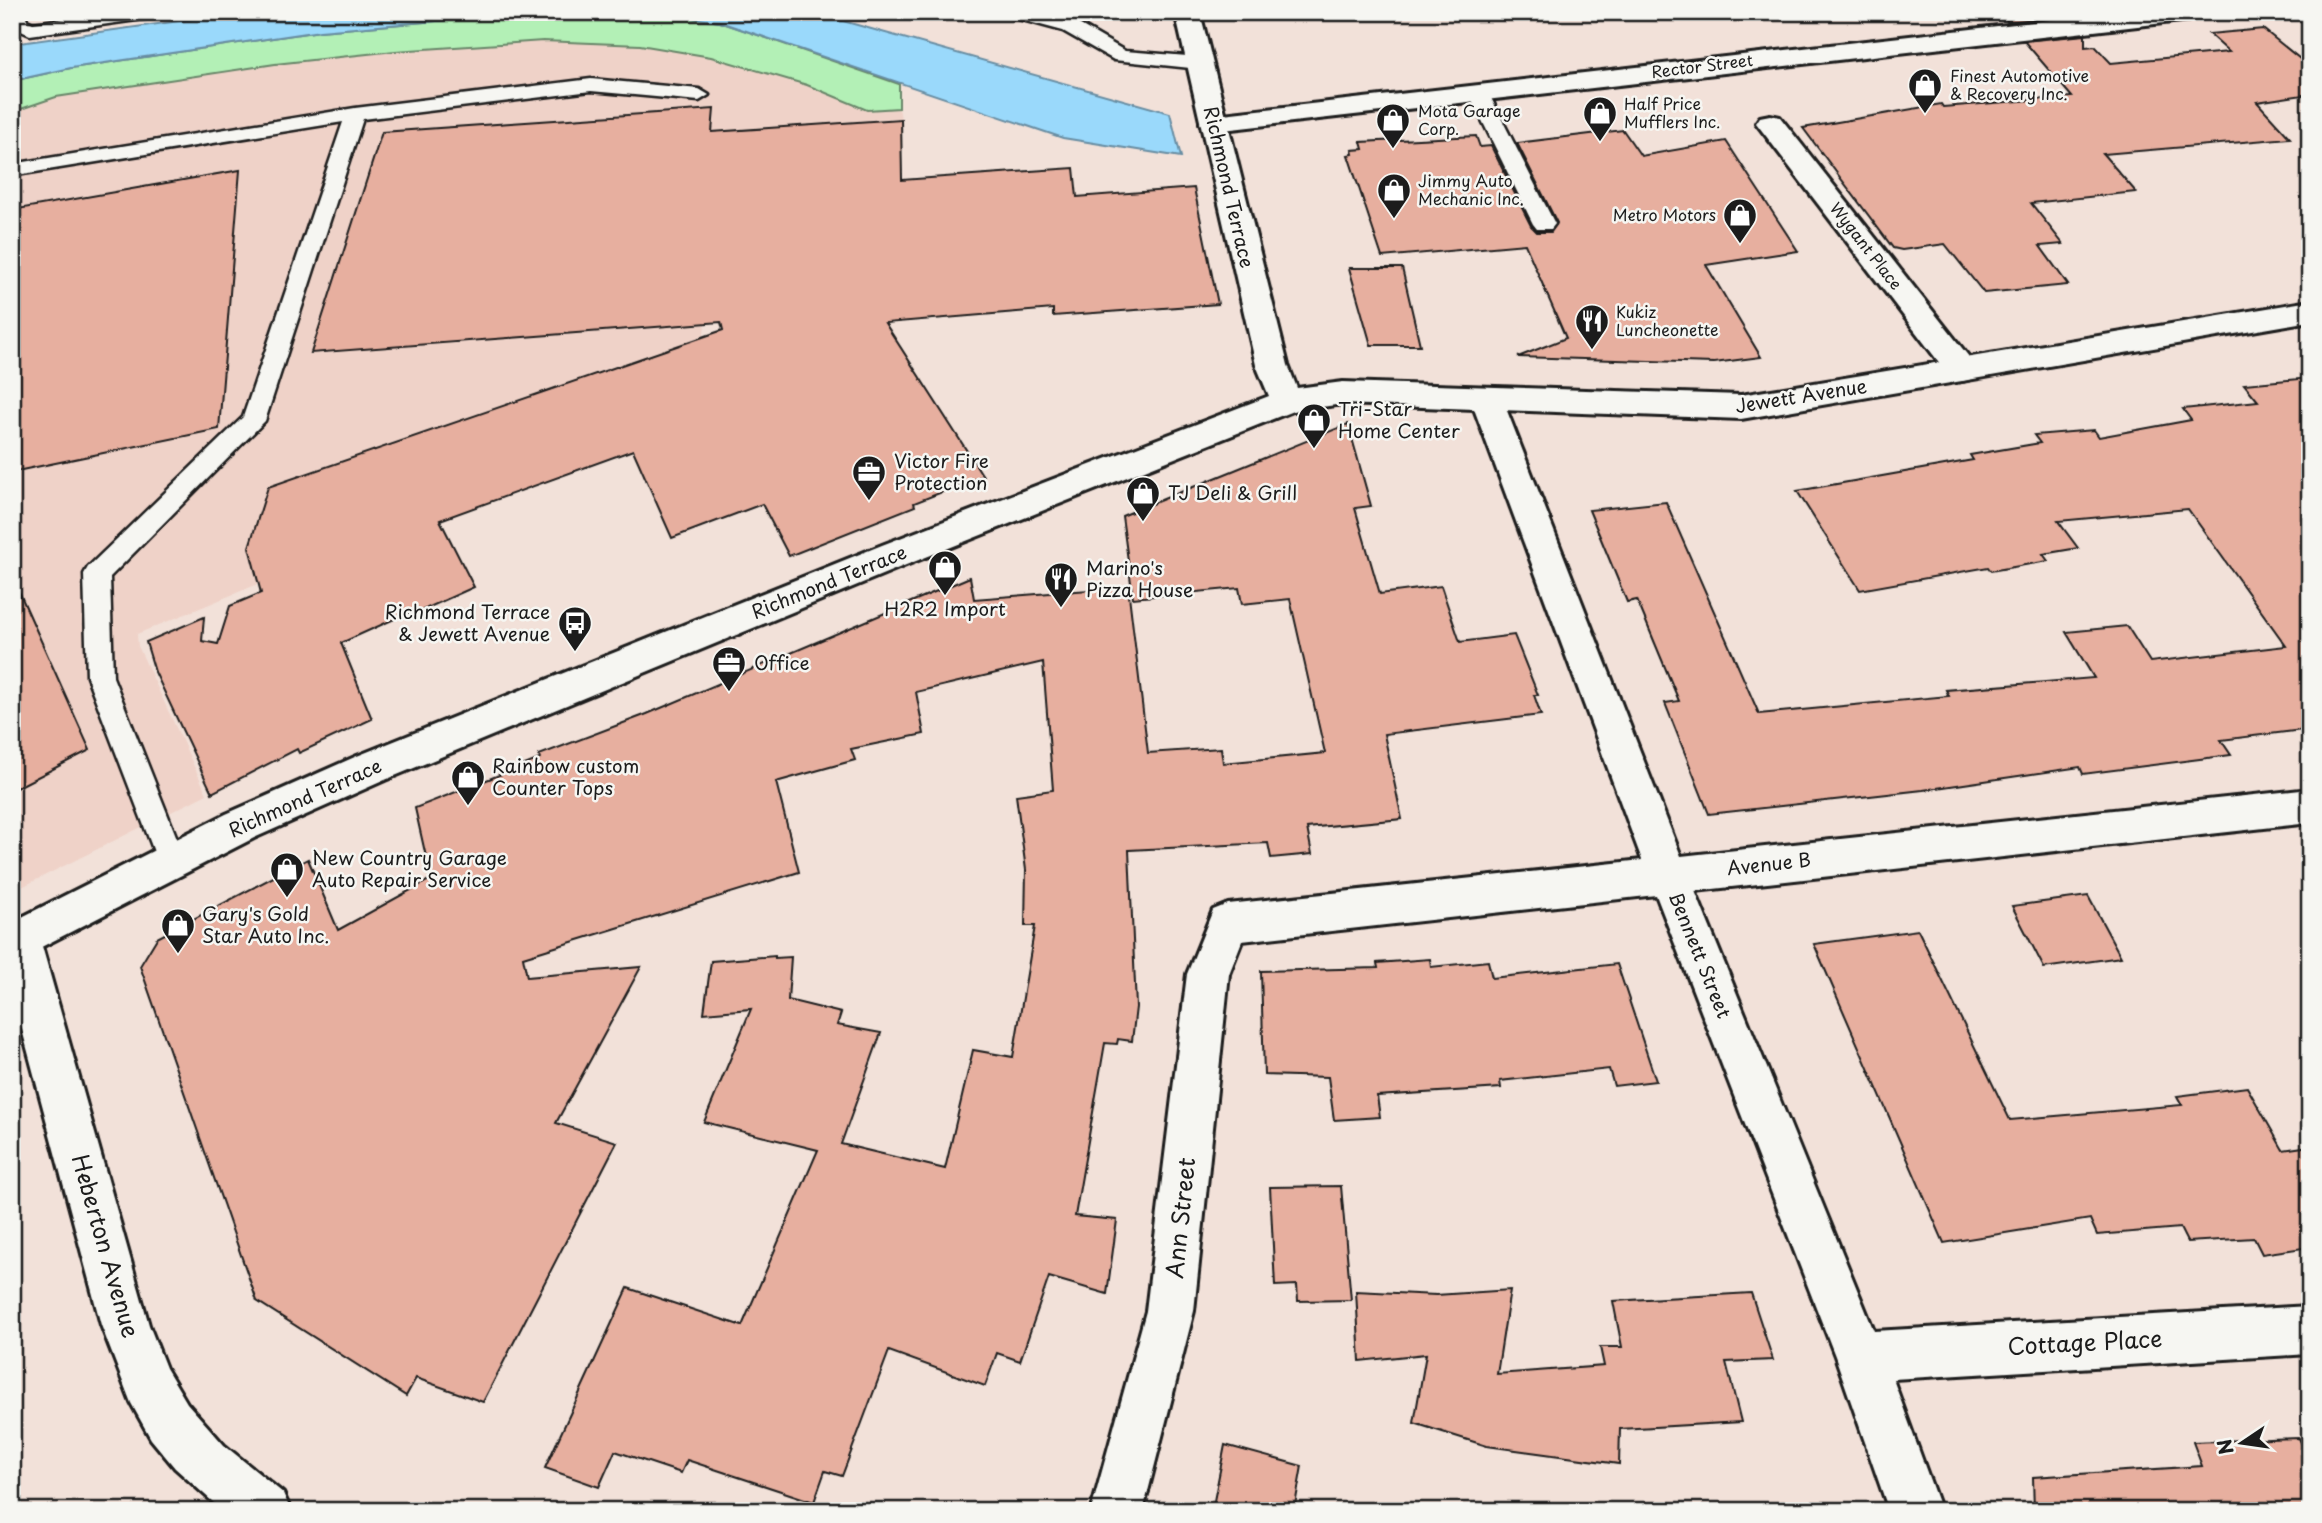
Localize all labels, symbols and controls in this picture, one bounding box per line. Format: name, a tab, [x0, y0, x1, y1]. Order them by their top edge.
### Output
street label: Rector Street	[1650, 47, 1754, 83]
place label: Finest Automotive & Recovery Inc.	[1950, 63, 2089, 105]
shop icon: Finest Automotive & Recovery Inc.	[1906, 66, 1944, 115]
place label: Half Price Mufflers Inc.	[1624, 91, 1720, 133]
shop icon: Half Price Mufflers Inc.	[1581, 94, 1619, 143]
place label: Mota Garage Corp.	[1418, 98, 1520, 140]
shop icon: Mota Garage Corp.	[1374, 101, 1412, 150]
street label: Richmond Terrace	[1198, 103, 1262, 270]
place label: Jimmy Auto Mechanic Inc.	[1418, 168, 1524, 210]
shop icon: Jimmy Auto Mechanic Inc.	[1375, 171, 1413, 220]
shop icon: Metro Motors	[1721, 196, 1759, 245]
street label: Wygant Place	[1825, 196, 1909, 294]
place label: Metro Motors	[1613, 202, 1716, 226]
place label: Kukiz Luncheonette	[1616, 299, 1718, 341]
restaurant icon: Kukiz Luncheonette	[1573, 302, 1611, 351]
street label: Jewett Avenue	[1733, 371, 1869, 419]
place label: Tri-Star Home Center	[1338, 394, 1460, 444]
shop icon: Tri-Star Home Center	[1295, 401, 1333, 450]
place label: Victor Fire Protection	[894, 446, 989, 496]
office icon: Victor Fire Protection	[850, 453, 888, 502]
shop icon: TJ Deli & Grill	[1124, 474, 1162, 523]
place label: TJ Deli & Grill	[1168, 478, 1297, 506]
street label: Richmond Terrace	[747, 537, 910, 625]
shop icon: H2R2 Import	[926, 548, 964, 597]
place label: Marino's Pizza House	[1086, 553, 1193, 603]
restaurant icon: Marino's Pizza House	[1042, 560, 1080, 609]
place label: H2R2 Import	[884, 594, 1006, 622]
place label: Richmond Terrace & Jewett Avenue	[385, 597, 550, 647]
bus stop icon: Richmond Terrace & Jewett Avenue	[556, 604, 594, 653]
office icon: Office	[710, 644, 748, 693]
place label: Office	[754, 648, 810, 676]
street label: Richmond Terrace	[223, 751, 386, 843]
place label: Rainbow custom Counter Tops	[492, 751, 639, 801]
shop icon: Rainbow custom Counter Tops	[449, 758, 487, 807]
place label: New Country Garage Auto Repair Service	[312, 843, 507, 893]
street label: Avenue B	[1726, 845, 1812, 881]
shop icon: New Country Garage Auto Repair Service	[268, 850, 306, 899]
street label: Bennett Street	[1663, 887, 1739, 1022]
place label: Gary's Gold Star Auto Inc.	[202, 899, 330, 949]
shop icon: Gary's Gold Star Auto Inc.	[159, 906, 197, 955]
street label: Heberton Avenue	[64, 1150, 149, 1341]
street label: Ann Street	[1156, 1155, 1203, 1280]
street label: Cottage Place	[2007, 1320, 2163, 1363]
north arrow	[2206, 1408, 2276, 1478]
text: N	[2209, 1437, 2240, 1458]

